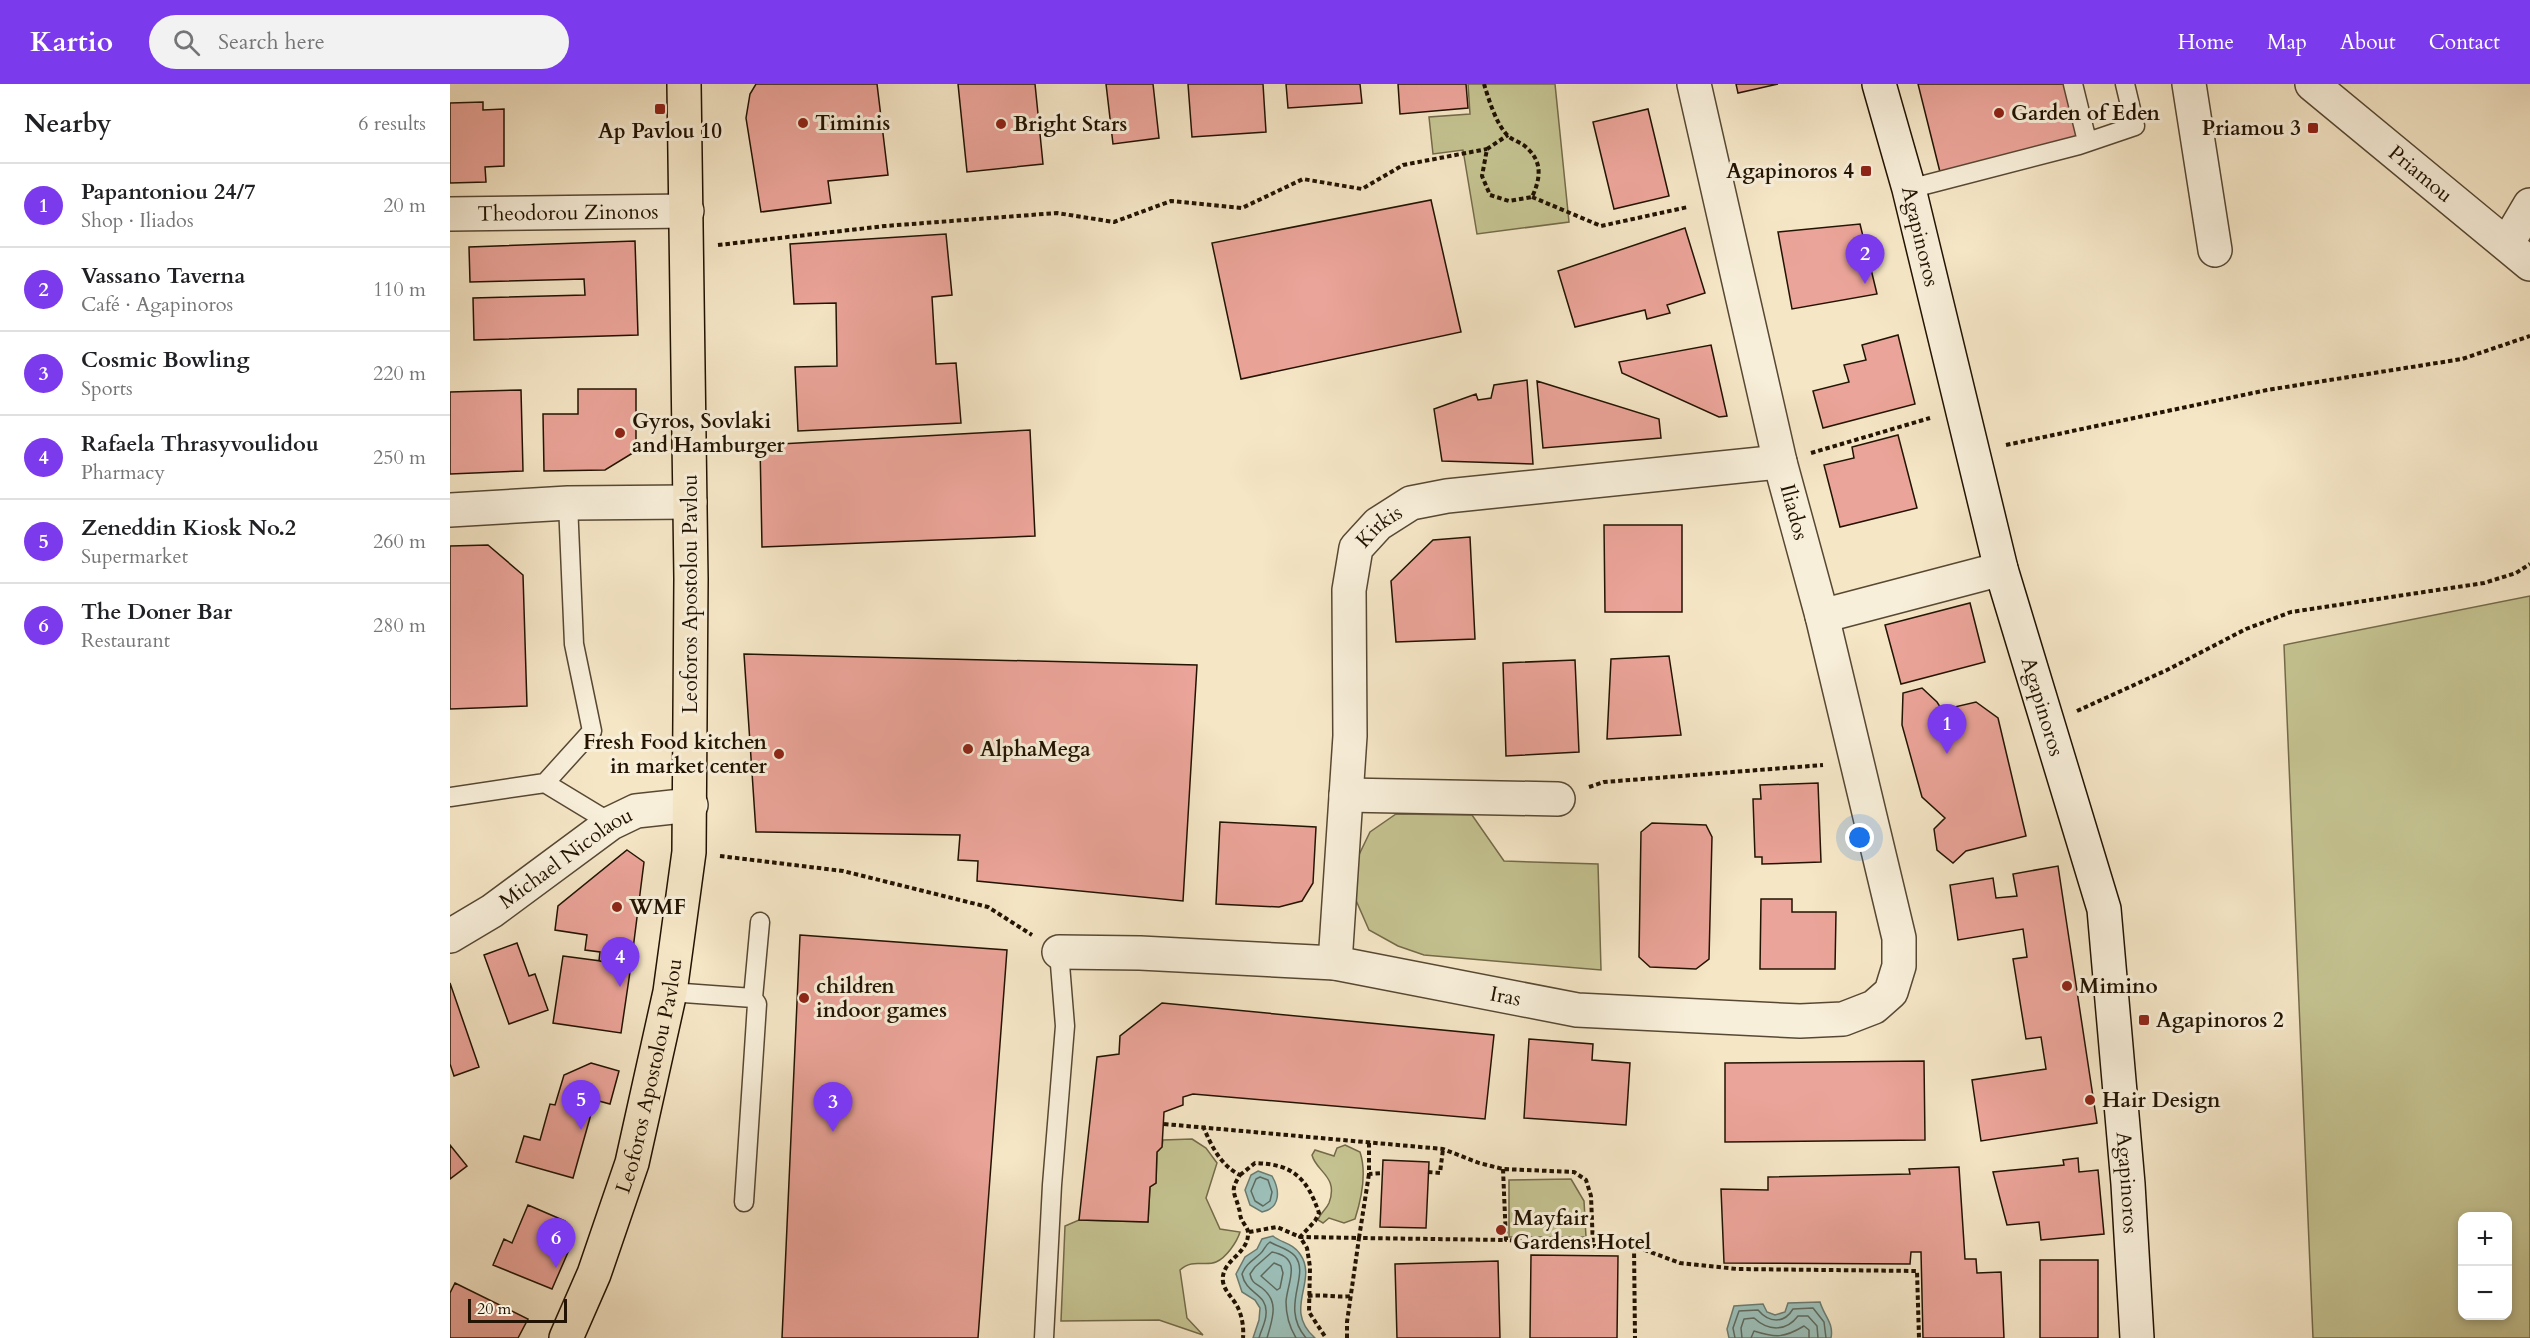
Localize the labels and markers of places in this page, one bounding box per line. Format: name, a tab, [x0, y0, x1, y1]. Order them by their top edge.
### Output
place label: Garden of Eden	[2011, 99, 2160, 128]
marker: Ap Pavlou 10	[653, 102, 667, 116]
marker: Garden of Eden	[1992, 106, 2006, 120]
place label: Timinis	[815, 109, 890, 138]
place label: Bright Stars	[1013, 110, 1127, 139]
place label: Priamou 3	[2202, 114, 2301, 143]
marker: Timinis	[796, 116, 810, 130]
place label: Ap Pavlou 10	[598, 117, 722, 146]
marker: Bright Stars	[994, 117, 1008, 131]
marker: Priamou 3	[2306, 121, 2320, 135]
place label: Agapinoros 4	[1726, 157, 1854, 186]
marker: Agapinoros 4	[1859, 164, 1873, 178]
pin: 2	[1846, 234, 1884, 284]
place label: Gyros, Sovlaki and Hamburger	[632, 407, 785, 460]
marker: Gyros, Sovlaki and Hamburger	[613, 426, 627, 440]
pin: 1	[1928, 704, 1966, 754]
place label: Fresh Food kitchen in market center	[583, 728, 768, 781]
place label: AlphaMega	[980, 735, 1091, 764]
marker: AlphaMega	[961, 742, 975, 756]
marker: Fresh Food kitchen in market center	[772, 747, 786, 761]
place label: WMF	[628, 893, 686, 922]
marker: WMF	[610, 900, 624, 914]
pin: 4	[600, 938, 640, 987]
place label: children indoor games	[816, 972, 947, 1025]
place label: Mimino	[2079, 972, 2158, 1001]
marker: Mimino	[2060, 979, 2074, 993]
marker: children indoor games	[797, 991, 811, 1005]
place label: Agapinoros 2	[2156, 1006, 2284, 1035]
marker: Agapinoros 2	[2137, 1013, 2151, 1027]
pin: 5	[562, 1080, 600, 1130]
pin: 3	[814, 1082, 853, 1132]
place label: Hair Design	[2102, 1086, 2221, 1115]
marker: Hair Design	[2083, 1093, 2097, 1107]
place label: Mayfair Gardens Hotel	[1513, 1204, 1651, 1257]
pin: 6	[536, 1218, 576, 1268]
marker: Mayfair Gardens Hotel	[1494, 1223, 1508, 1237]

